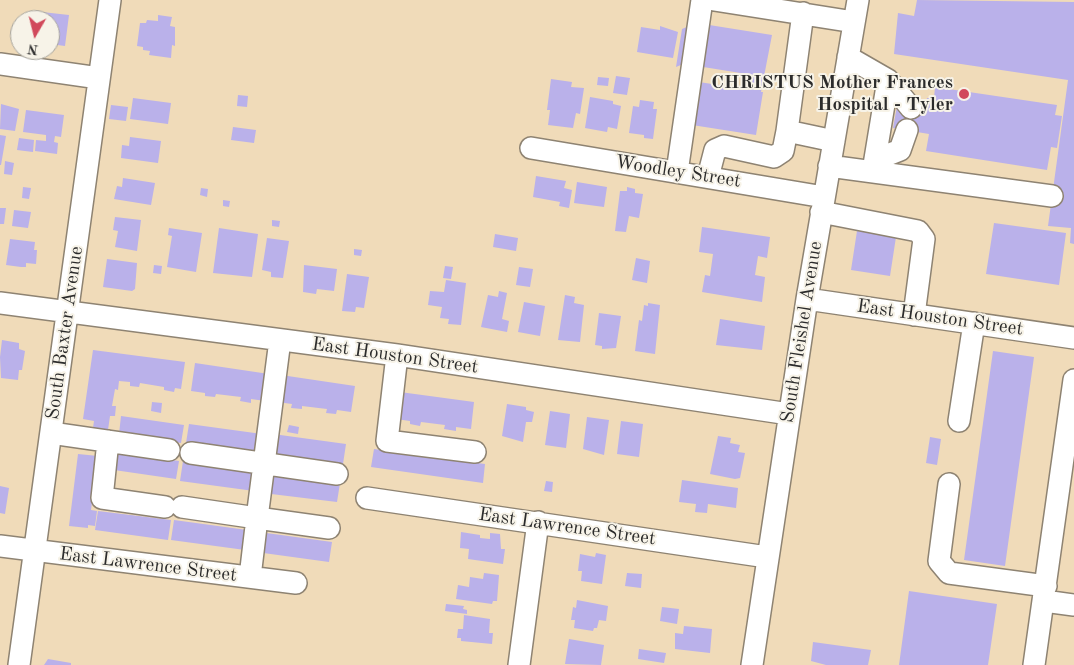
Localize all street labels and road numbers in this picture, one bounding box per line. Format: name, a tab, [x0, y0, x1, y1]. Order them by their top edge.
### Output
street label: Woodley Street	[614, 151, 742, 193]
street label: South Fleishel Avenue	[776, 240, 828, 424]
street label: South Baxter Avenue	[42, 245, 88, 421]
street label: East Houston Street	[855, 295, 1025, 341]
street label: East Houston Street	[310, 333, 480, 379]
street label: East Lawrence Street	[477, 503, 657, 551]
street label: East Lawrence Street	[58, 543, 238, 587]

